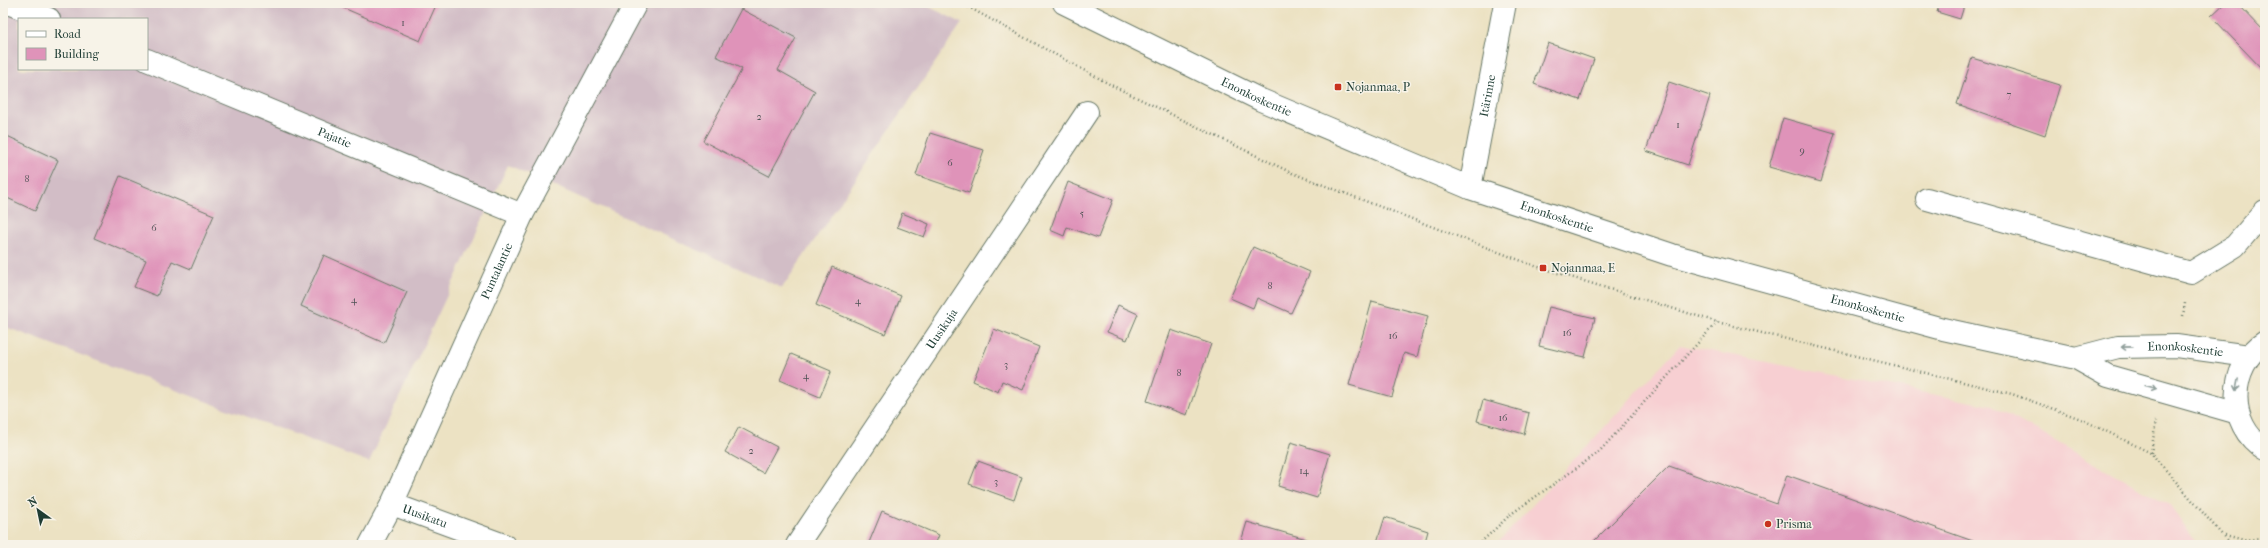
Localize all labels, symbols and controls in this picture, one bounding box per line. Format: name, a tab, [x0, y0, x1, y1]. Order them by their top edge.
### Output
house number: 1	[401, 17, 405, 29]
legend	[18, 18, 148, 70]
text: Road	[54, 27, 81, 41]
text: Building	[54, 47, 99, 61]
street label: Itärinne	[1477, 73, 1498, 118]
street label: Enonkoskentie	[1219, 74, 1294, 119]
place label: Nojanmaa, P	[1346, 80, 1410, 94]
marker: Nojanmaa, P	[1333, 82, 1343, 92]
house number: 7	[2007, 89, 2012, 101]
house number: 2	[756, 111, 762, 123]
house number: 1	[1676, 119, 1680, 131]
street label: Pajatie	[316, 124, 354, 151]
house number: 9	[1799, 145, 1805, 157]
house number: 6	[947, 157, 953, 169]
house number: 8	[24, 173, 30, 185]
street label: Enonkoskentie	[1519, 198, 1595, 236]
house number: 5	[1080, 208, 1084, 220]
house number: 6	[151, 222, 157, 234]
street label: Puntalantie	[478, 241, 516, 301]
place label: Nojanmaa, E	[1551, 261, 1615, 275]
marker: Nojanmaa, E	[1538, 263, 1548, 273]
house number: 8	[1267, 280, 1273, 292]
street label: Enonkoskentie	[1829, 292, 1906, 325]
house number: 4	[351, 294, 358, 306]
house number: 4	[855, 295, 862, 307]
street label: Uusikuja	[923, 306, 960, 352]
house number: 16	[1563, 327, 1572, 339]
house number: 16	[1389, 330, 1398, 342]
street label: Enonkoskentie	[2147, 339, 2224, 359]
one-way arrow	[2121, 343, 2134, 350]
house number: 3	[1004, 359, 1008, 371]
house number: 8	[1176, 367, 1182, 379]
house number: 4	[803, 370, 810, 382]
one-way arrow	[2233, 378, 2241, 391]
one-way arrow	[2144, 384, 2157, 392]
house number: 16	[1499, 412, 1508, 424]
house number: 2	[748, 445, 754, 457]
house number: 14	[1299, 465, 1310, 477]
house number: 3	[994, 476, 998, 488]
north arrow	[18, 490, 58, 530]
text: N	[26, 494, 40, 510]
street label: Uusikatu	[400, 501, 449, 531]
place label: Prisma	[1776, 517, 1812, 531]
marker: Prisma	[1763, 519, 1773, 529]

